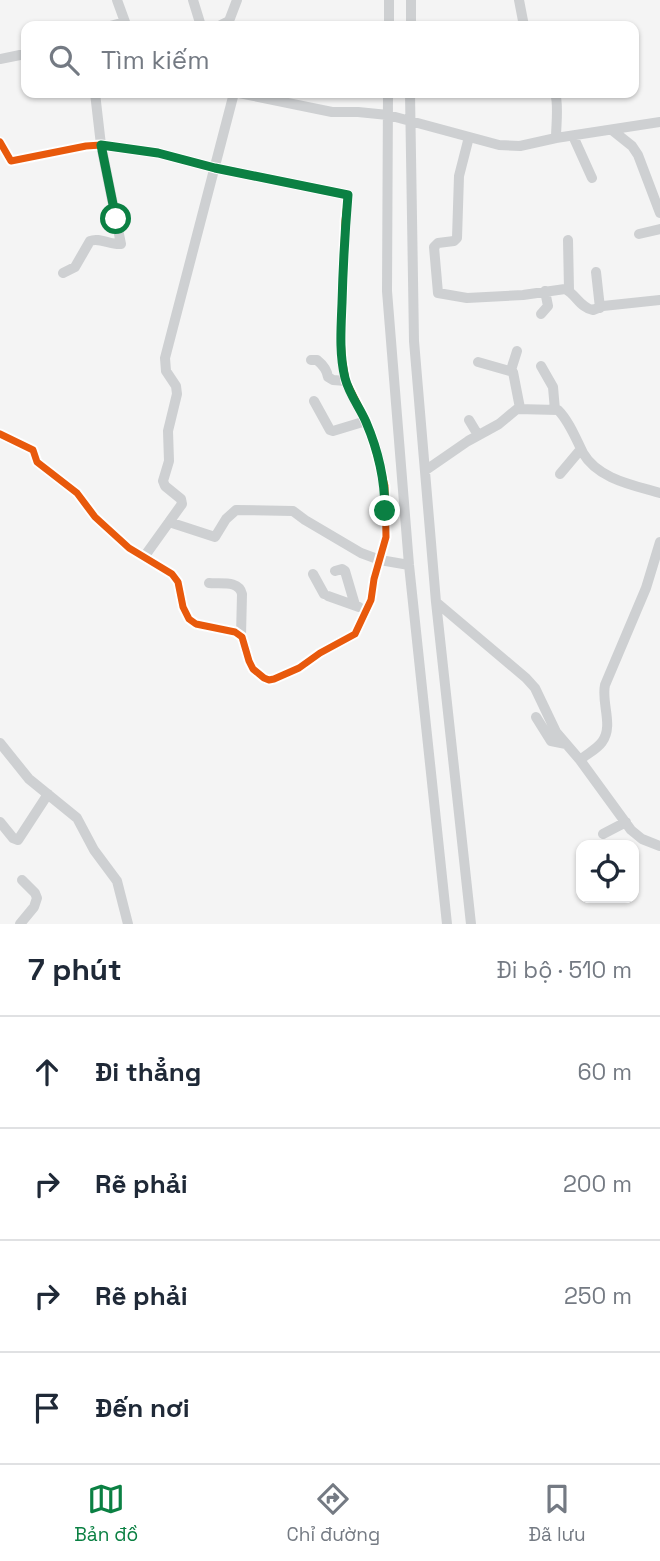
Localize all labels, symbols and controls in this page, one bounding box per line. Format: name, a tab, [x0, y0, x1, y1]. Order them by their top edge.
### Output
search box	[21, 21, 639, 98]
icon: search	[45, 41, 83, 79]
text: Tìm kiếm	[101, 43, 210, 77]
route start	[100, 203, 131, 234]
route end	[369, 495, 400, 526]
map controls	[576, 840, 639, 903]
button: locate	[576, 840, 639, 903]
text: 7 phút	[28, 950, 122, 989]
text: Đi bộ · 510 m	[497, 955, 632, 985]
icon: ahead	[28, 1053, 66, 1091]
text: Đi thẳng	[95, 1055, 201, 1089]
text: 60 m	[577, 1057, 632, 1087]
icon: right	[28, 1165, 66, 1203]
text: Rẽ phải	[95, 1167, 188, 1201]
text: 200 m	[563, 1169, 632, 1199]
icon: right	[28, 1277, 66, 1315]
text: Rẽ phải	[95, 1279, 188, 1313]
text: 250 m	[564, 1281, 632, 1311]
icon: arrive	[28, 1389, 66, 1427]
text: Đến nơi	[95, 1391, 190, 1425]
tab: Bản đồ	[74, 1480, 138, 1547]
tab: Chỉ đường	[287, 1480, 380, 1547]
tab: Đã lưu	[528, 1480, 586, 1547]

